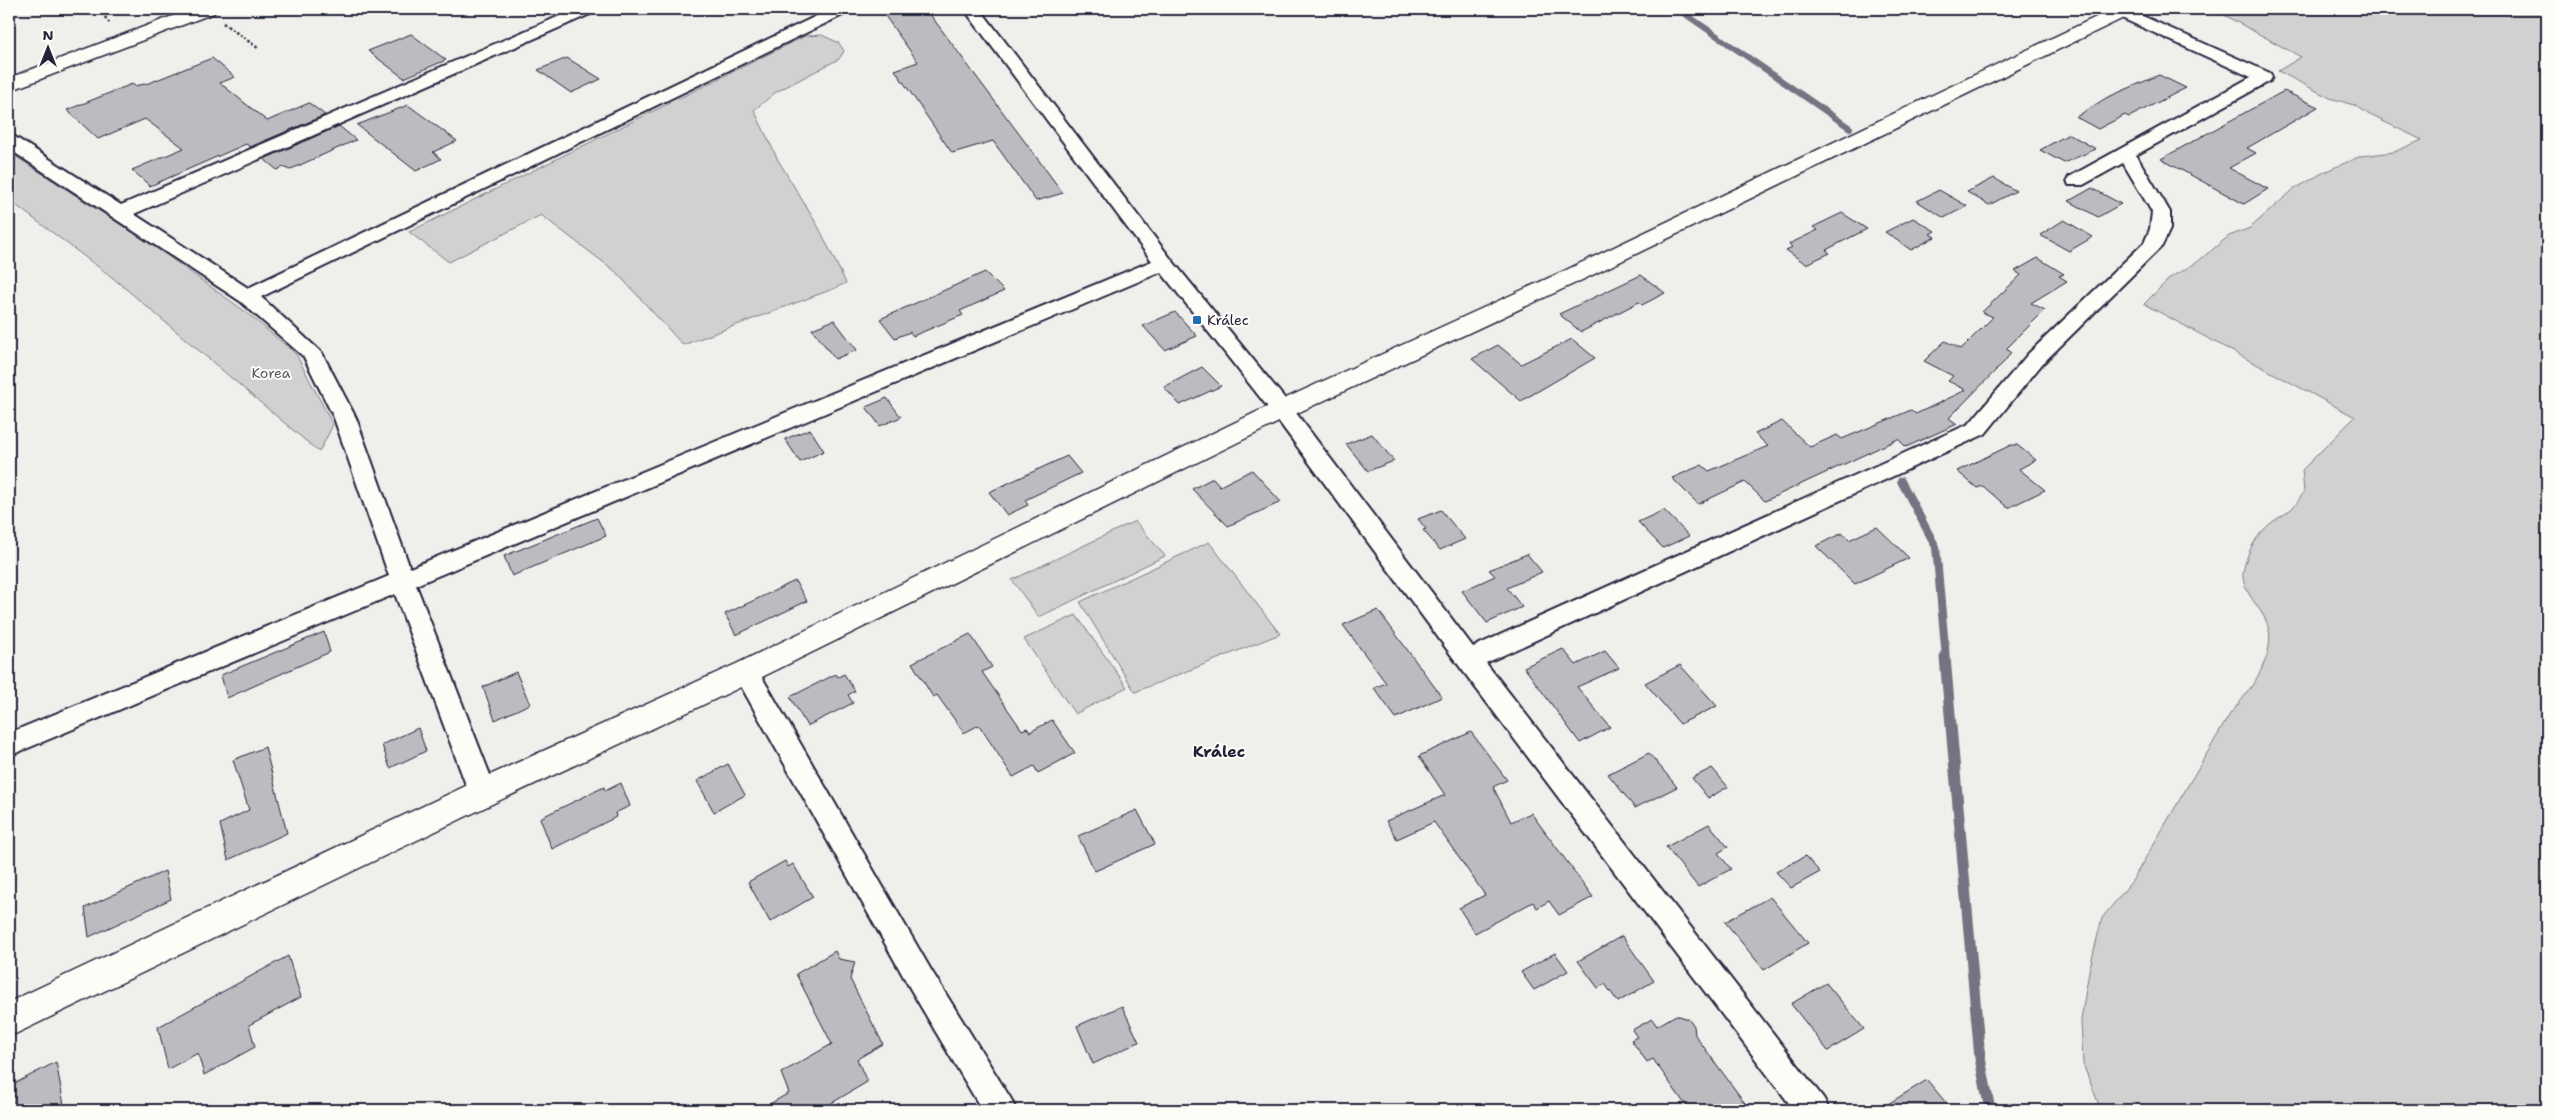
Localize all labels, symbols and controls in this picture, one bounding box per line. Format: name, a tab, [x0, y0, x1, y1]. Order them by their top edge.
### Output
north arrow	[22, 22, 72, 72]
text: N	[42, 26, 54, 44]
place label: Králec	[1207, 311, 1249, 329]
marker: Králec	[1191, 314, 1203, 326]
park label: Korea	[251, 364, 291, 382]
district label: Králec	[1193, 741, 1245, 762]

